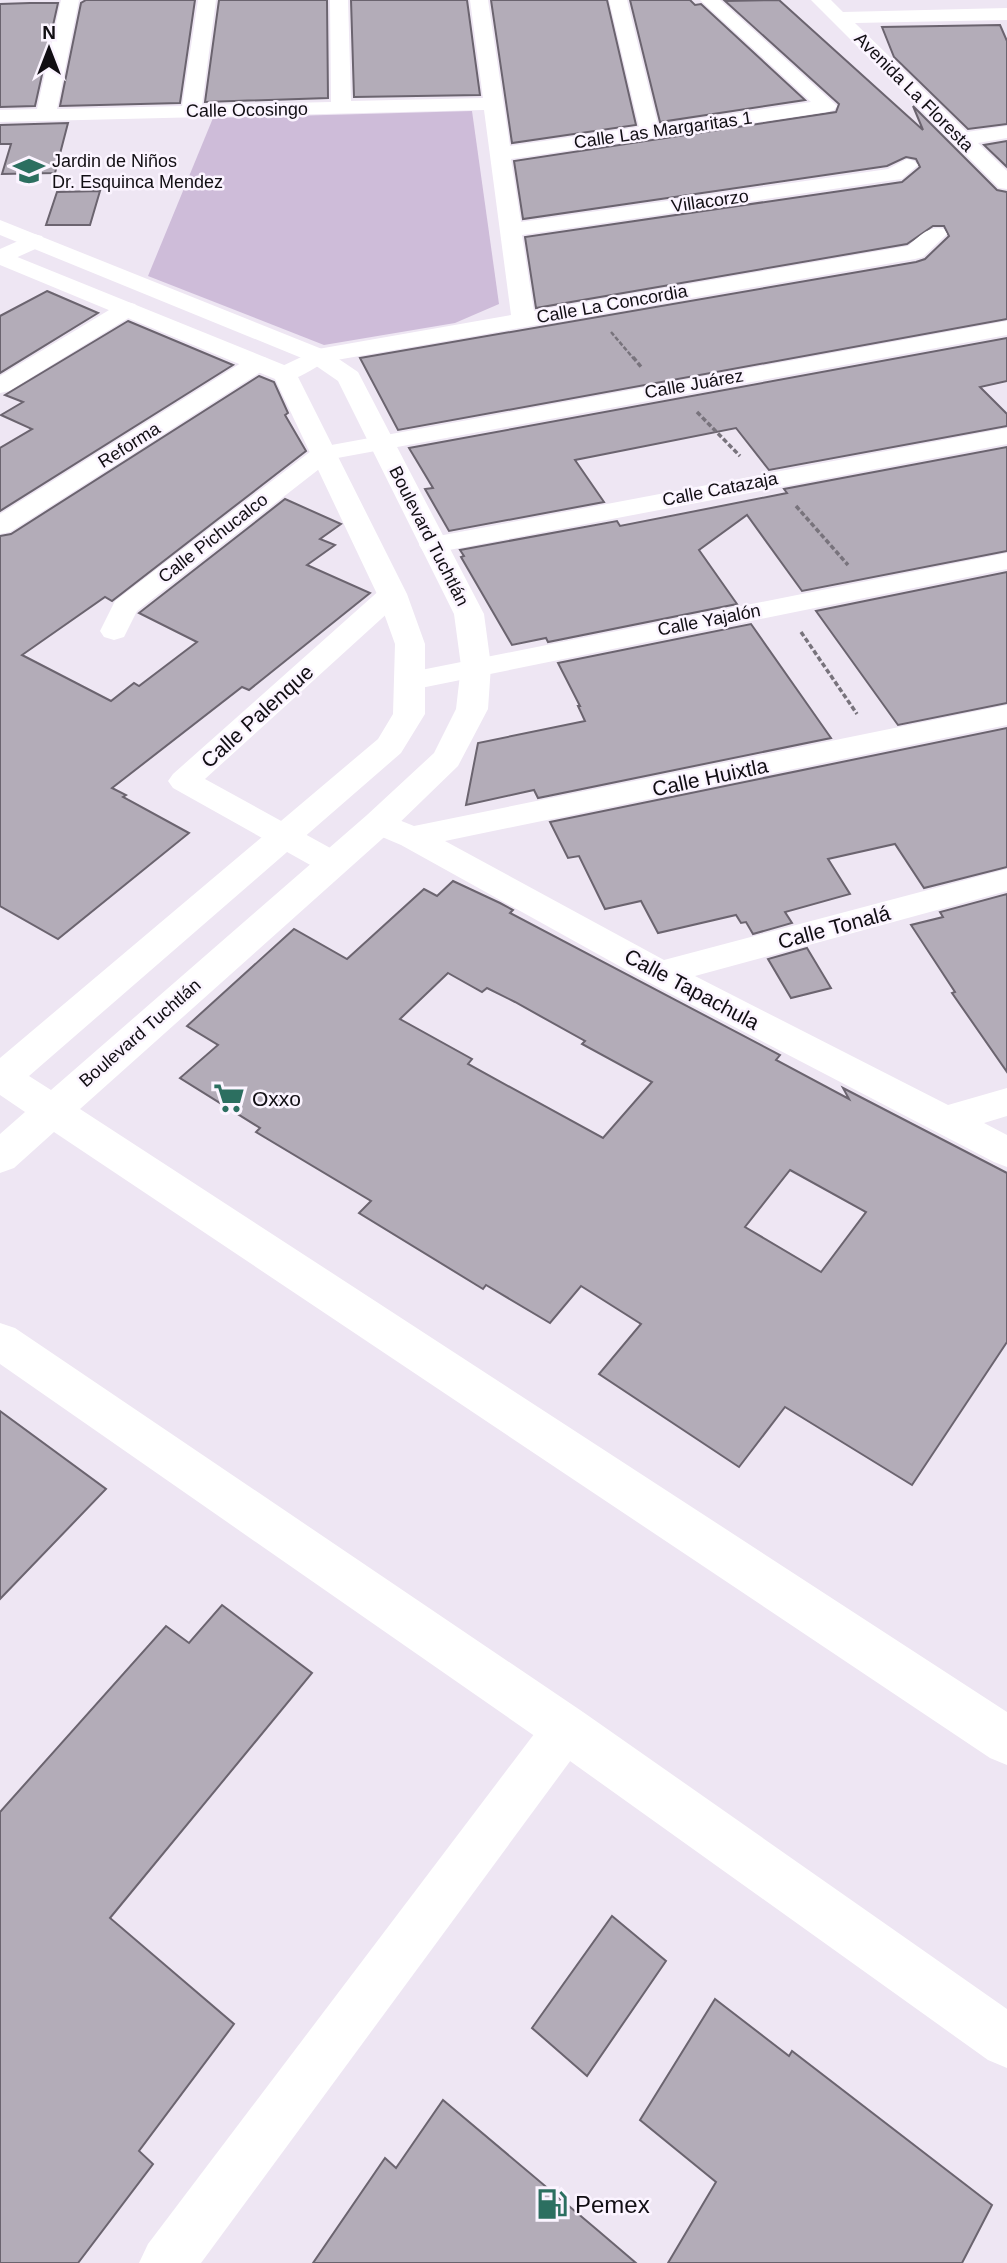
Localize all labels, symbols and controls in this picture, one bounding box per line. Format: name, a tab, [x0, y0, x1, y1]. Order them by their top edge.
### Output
north arrow	[14, 14, 84, 84]
text: N	[42, 22, 56, 43]
street label: Avenida La Floresta	[850, 28, 978, 156]
street label: Calle Ocosingo	[186, 99, 308, 121]
street label: Calle Las Margaritas 1	[572, 108, 754, 152]
place label: Jardin de Niños Dr. Esquinca Mendez	[52, 151, 223, 192]
school or university icon: Jardin de Niños Dr. Esquinca Mendez	[12, 154, 46, 188]
street label: Villacorzo	[670, 186, 750, 216]
street label: Calle La Concordia	[535, 281, 690, 327]
street label: Calle Juárez	[643, 365, 745, 403]
street label: Reforma	[94, 418, 164, 472]
street label: Boulevard Tuchtlán	[385, 463, 473, 609]
street label: Calle Catazaja	[661, 468, 780, 510]
street label: Calle Pichucalco	[154, 489, 272, 587]
street label: Calle Yajalón	[656, 600, 762, 640]
street label: Calle Palenque	[196, 660, 318, 772]
street label: Calle Huixtla	[650, 753, 770, 801]
street label: Calle Tonalá	[775, 901, 893, 953]
street label: Calle Tapachula	[621, 944, 763, 1034]
street label: Boulevard Tuchtlán	[75, 975, 205, 1091]
supermarket icon: Oxxo	[212, 1081, 246, 1115]
place label: Oxxo	[252, 1087, 301, 1110]
fuel station icon: Pemex	[535, 2187, 569, 2221]
place label: Pemex	[575, 2191, 650, 2218]

